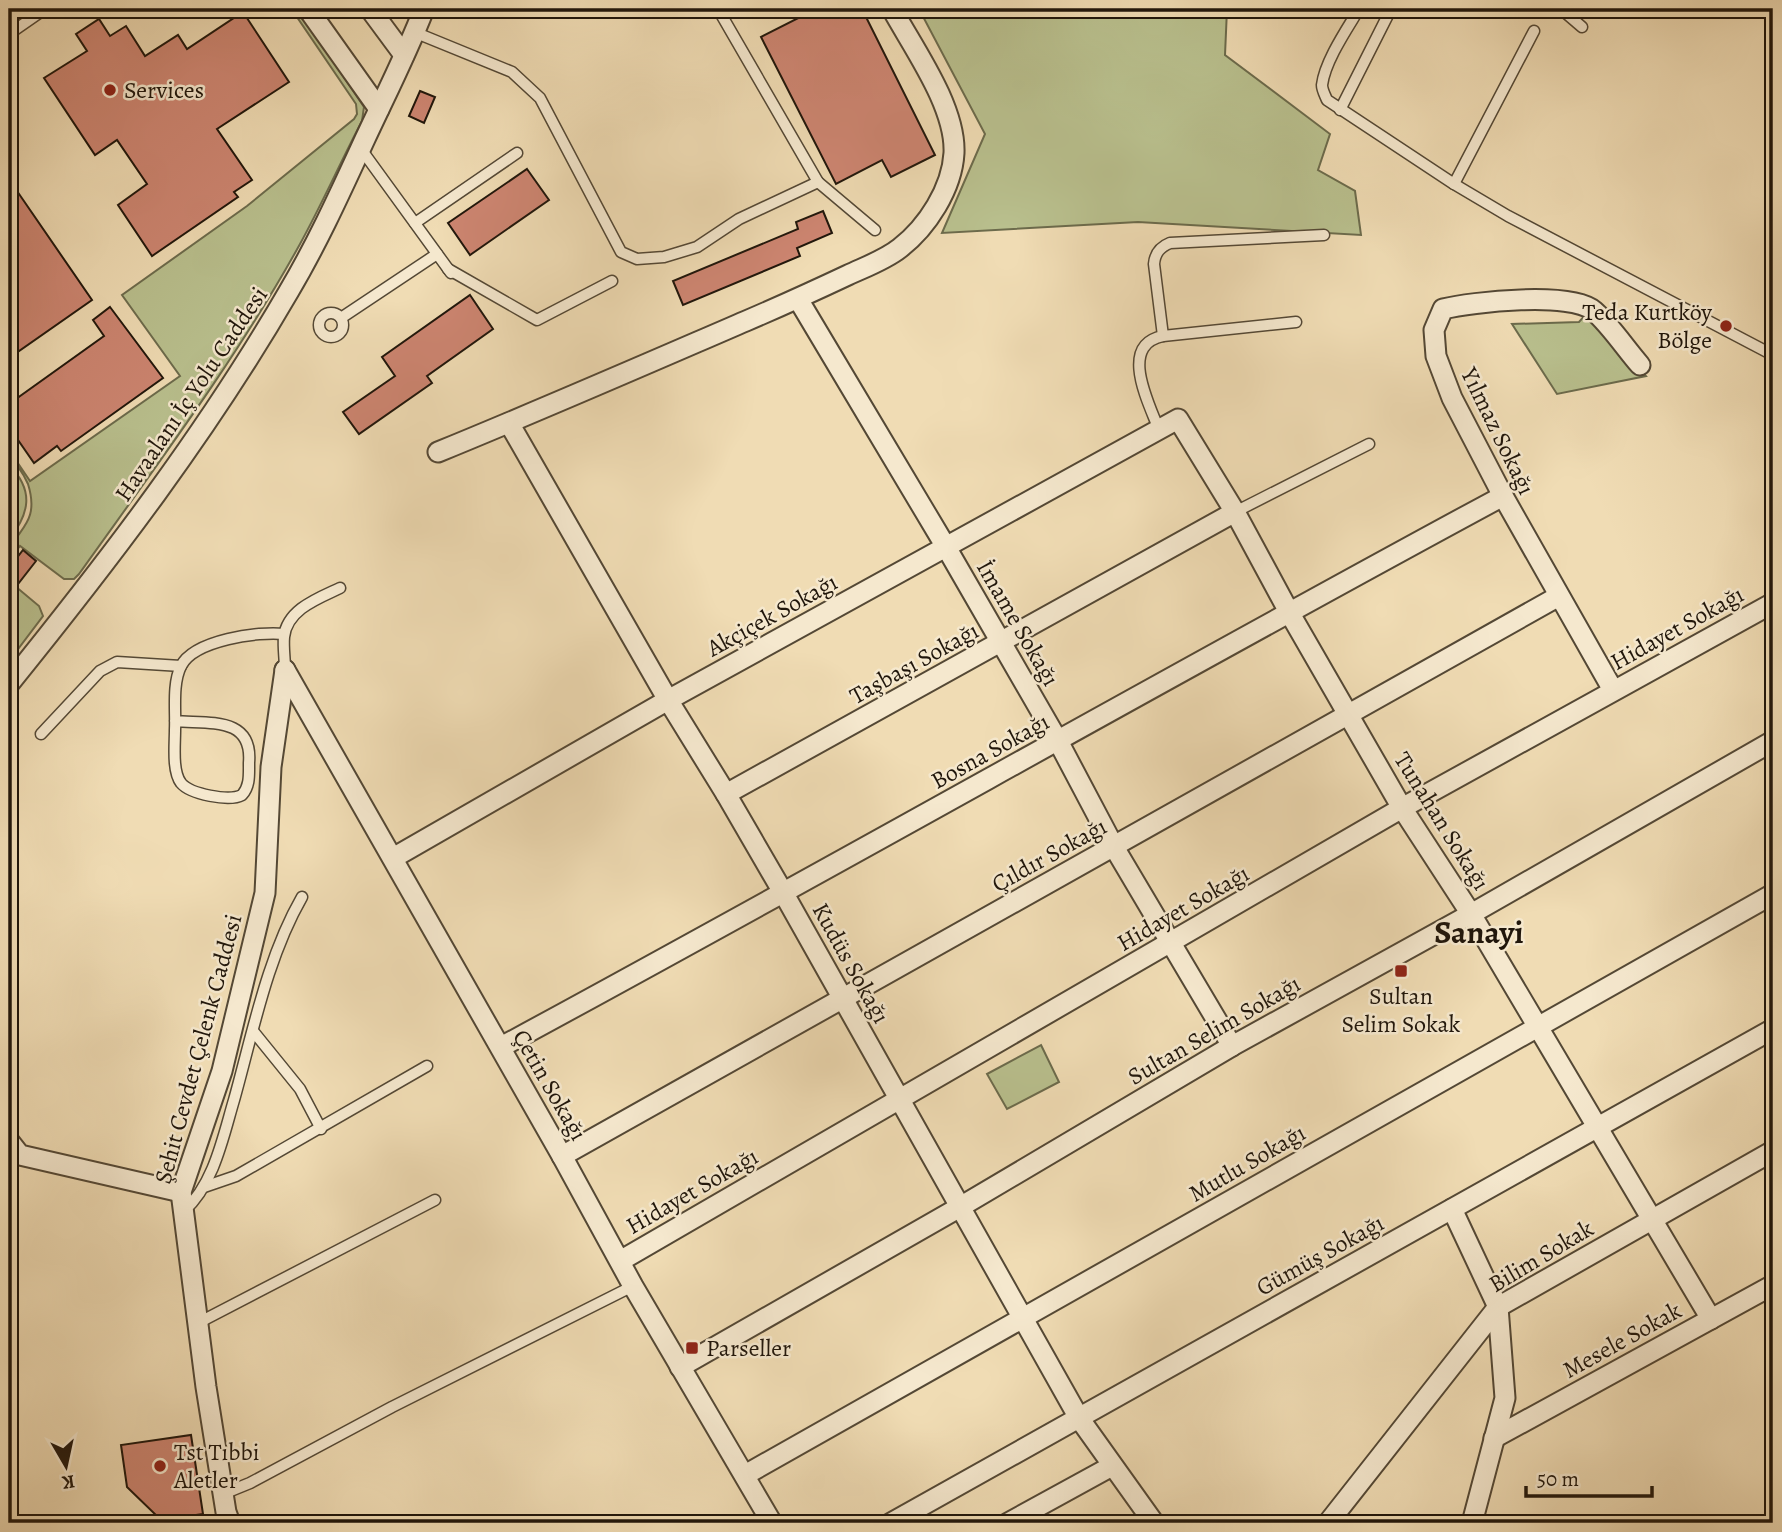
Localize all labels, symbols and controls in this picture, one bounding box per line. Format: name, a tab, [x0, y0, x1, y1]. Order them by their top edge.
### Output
place label: Services	[124, 74, 204, 106]
marker: Services	[102, 82, 118, 98]
street label: Havaalanı İç Yolu Caddesi	[107, 280, 275, 508]
place label: Teda Kurtköy Bölge	[1582, 296, 1712, 356]
marker: Teda Kurtköy Bölge	[1718, 318, 1734, 334]
street label: Yılmaz Sokağı	[1453, 361, 1543, 500]
street label: İmame Sokağı	[969, 554, 1067, 692]
street label: Akçiçek Sokağı	[700, 566, 843, 665]
street label: Hidayet Sokağı	[1605, 578, 1749, 678]
street label: Taşbaşı Sokağı	[844, 614, 984, 712]
street label: Bosna Sokağı	[925, 705, 1055, 797]
street label: Tunahan Sokağı	[1387, 746, 1497, 896]
street label: Çıldır Sokağı	[986, 810, 1112, 900]
street label: Hidayet Sokağı	[1111, 857, 1255, 959]
street label: Kudüs Sokağı	[805, 897, 897, 1029]
district label: Sanayi	[1434, 910, 1524, 954]
street label: Şehit Cevdet Çelenk Caddesi	[147, 911, 249, 1187]
marker: Sultan Selim Sokak	[1393, 963, 1409, 979]
street label: Sultan Selim Sokağı	[1122, 968, 1306, 1092]
place label: Sultan Selim Sokak	[1341, 980, 1461, 1040]
street label: Çetin Sokağı	[505, 1024, 595, 1146]
street label: Mutlu Sokağı	[1183, 1117, 1311, 1209]
street label: Hidayet Sokağı	[620, 1140, 764, 1242]
street label: Gümüş Sokağı	[1250, 1207, 1390, 1303]
street label: Bilim Sokak	[1483, 1212, 1599, 1300]
street label: Mesele Sokak	[1557, 1294, 1687, 1386]
place label: Parseller	[706, 1332, 791, 1364]
marker: Parseller	[684, 1340, 700, 1356]
north arrow	[32, 1430, 102, 1500]
place label: Tst Tıbbi Aletler	[173, 1436, 260, 1496]
scale bar	[1526, 1455, 1652, 1499]
marker: Tst Tıbbi Aletler	[152, 1458, 168, 1474]
text: 50 m	[1537, 1465, 1579, 1493]
text: K	[60, 1468, 77, 1496]

